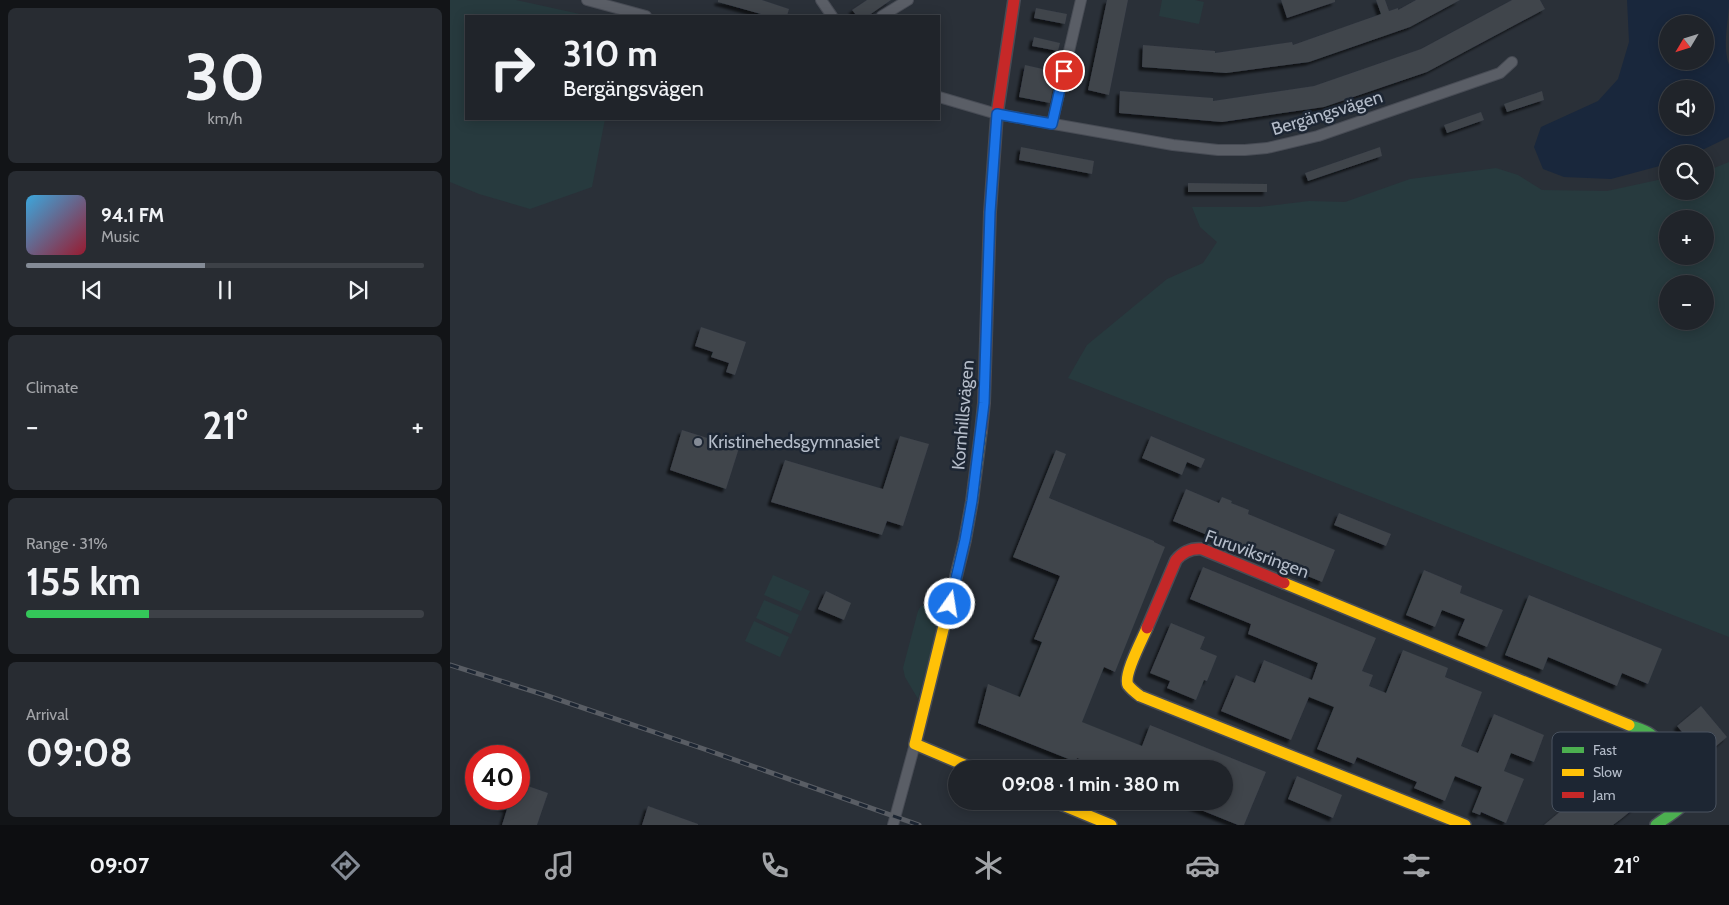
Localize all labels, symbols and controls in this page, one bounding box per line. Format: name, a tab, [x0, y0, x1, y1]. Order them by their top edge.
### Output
north arrow	[1659, 15, 1714, 70]
map controls	[1659, 15, 1714, 330]
text: 310 m	[563, 32, 658, 75]
icon: right	[480, 35, 545, 100]
text: 30	[185, 37, 265, 116]
pin	[1043, 50, 1085, 92]
icon: arrive	[1050, 57, 1078, 85]
text: Bergängsvägen	[563, 75, 704, 102]
button: sound	[1659, 80, 1714, 135]
street label: Bergängsvägen	[1269, 86, 1385, 140]
text: km/h	[207, 109, 243, 128]
button: search	[1659, 145, 1714, 200]
text: 94.1 FM	[101, 204, 164, 227]
button: +	[1659, 210, 1714, 265]
text: Music	[101, 227, 139, 246]
button: −	[1659, 275, 1714, 330]
icon: previous	[78, 276, 106, 304]
icon: pause	[211, 276, 239, 304]
icon: next	[344, 276, 372, 304]
street label: Kornhillsvägen	[947, 359, 979, 471]
text: Climate	[26, 378, 78, 397]
text: 21°	[202, 402, 248, 449]
text: −	[26, 409, 38, 443]
text: +	[412, 409, 424, 443]
place label: Kristinehedsgymnasiet	[708, 431, 880, 453]
marker: Kristinehedsgymnasiet	[692, 436, 704, 448]
street label: Furuviksringen	[1202, 525, 1312, 583]
text: Range · 31%	[26, 534, 108, 553]
text: 155 km	[26, 558, 141, 605]
position arrow	[923, 577, 975, 629]
text: Arrival	[26, 705, 69, 724]
text: 09:08	[26, 729, 132, 776]
legend	[1552, 732, 1716, 812]
text: Fast	[1593, 741, 1617, 759]
speed limit sign: 40	[465, 745, 530, 810]
text: Slow	[1593, 763, 1622, 781]
text: 09:08 · 1 min · 380 m	[1002, 773, 1179, 796]
text: Jam	[1592, 786, 1615, 804]
icon: directions	[328, 848, 363, 883]
icon: music	[542, 848, 577, 883]
icon: phone	[757, 848, 792, 883]
icon: climate	[971, 848, 1006, 883]
icon: car	[1185, 848, 1220, 883]
icon: filters	[1399, 848, 1434, 883]
text: 09:07	[90, 852, 149, 879]
text: 21°	[1613, 852, 1639, 879]

